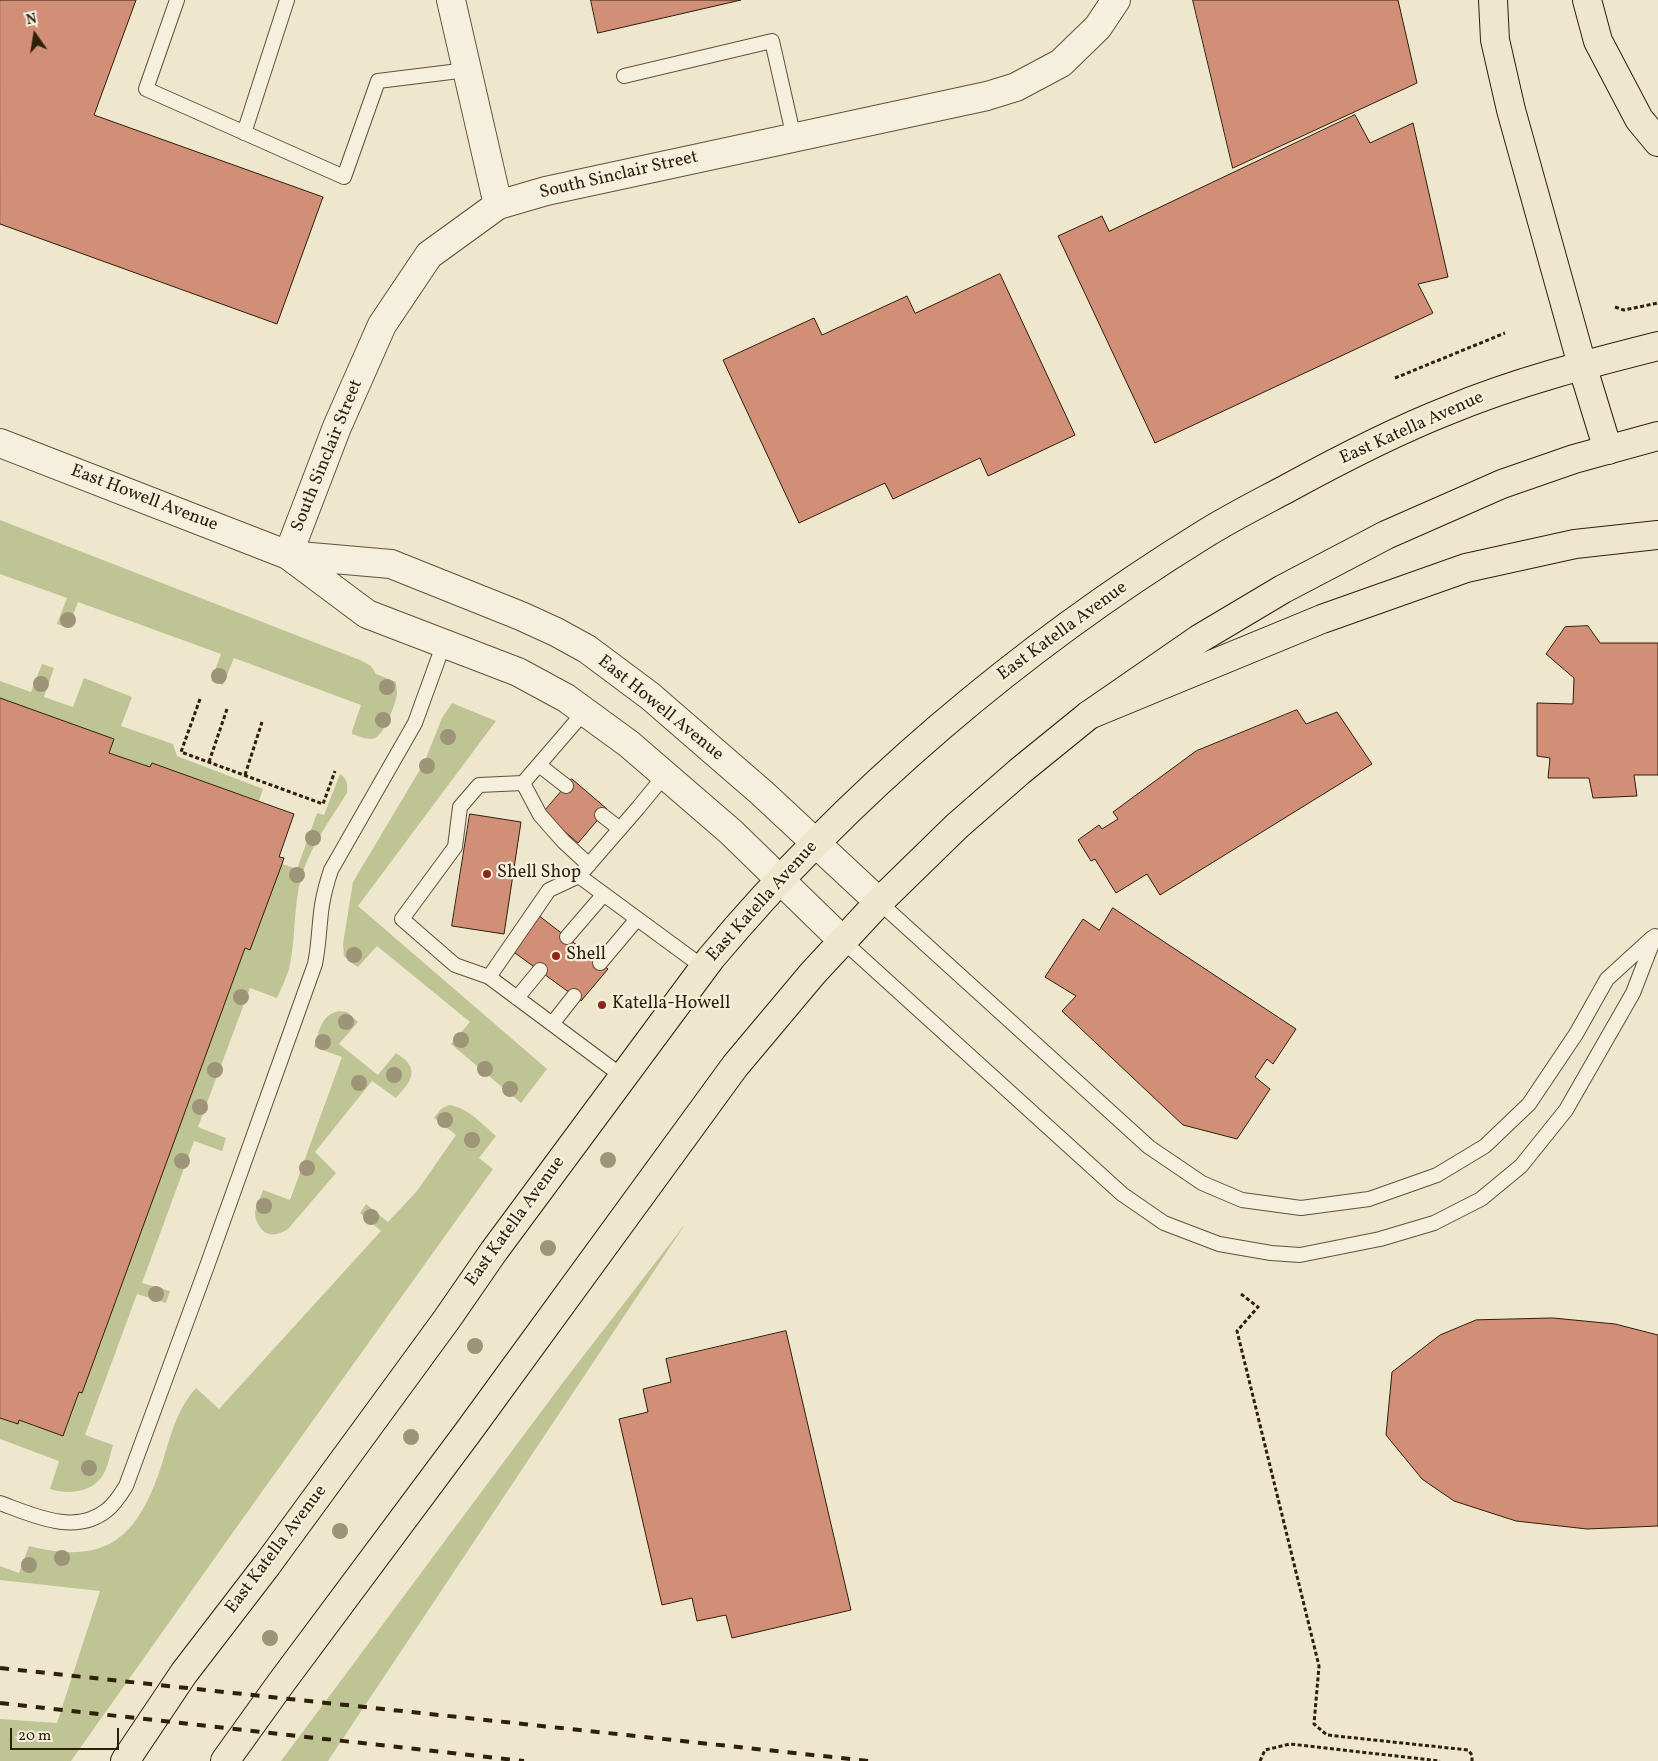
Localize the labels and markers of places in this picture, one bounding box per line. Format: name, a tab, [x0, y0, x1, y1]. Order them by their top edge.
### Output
place label: Shell Shop	[497, 863, 581, 885]
marker: Shell Shop	[481, 868, 493, 880]
place label: Shell	[566, 945, 606, 967]
marker: Shell	[550, 950, 562, 962]
place label: Katella-Howell	[612, 994, 730, 1016]
marker: Katella-Howell	[596, 999, 608, 1011]

